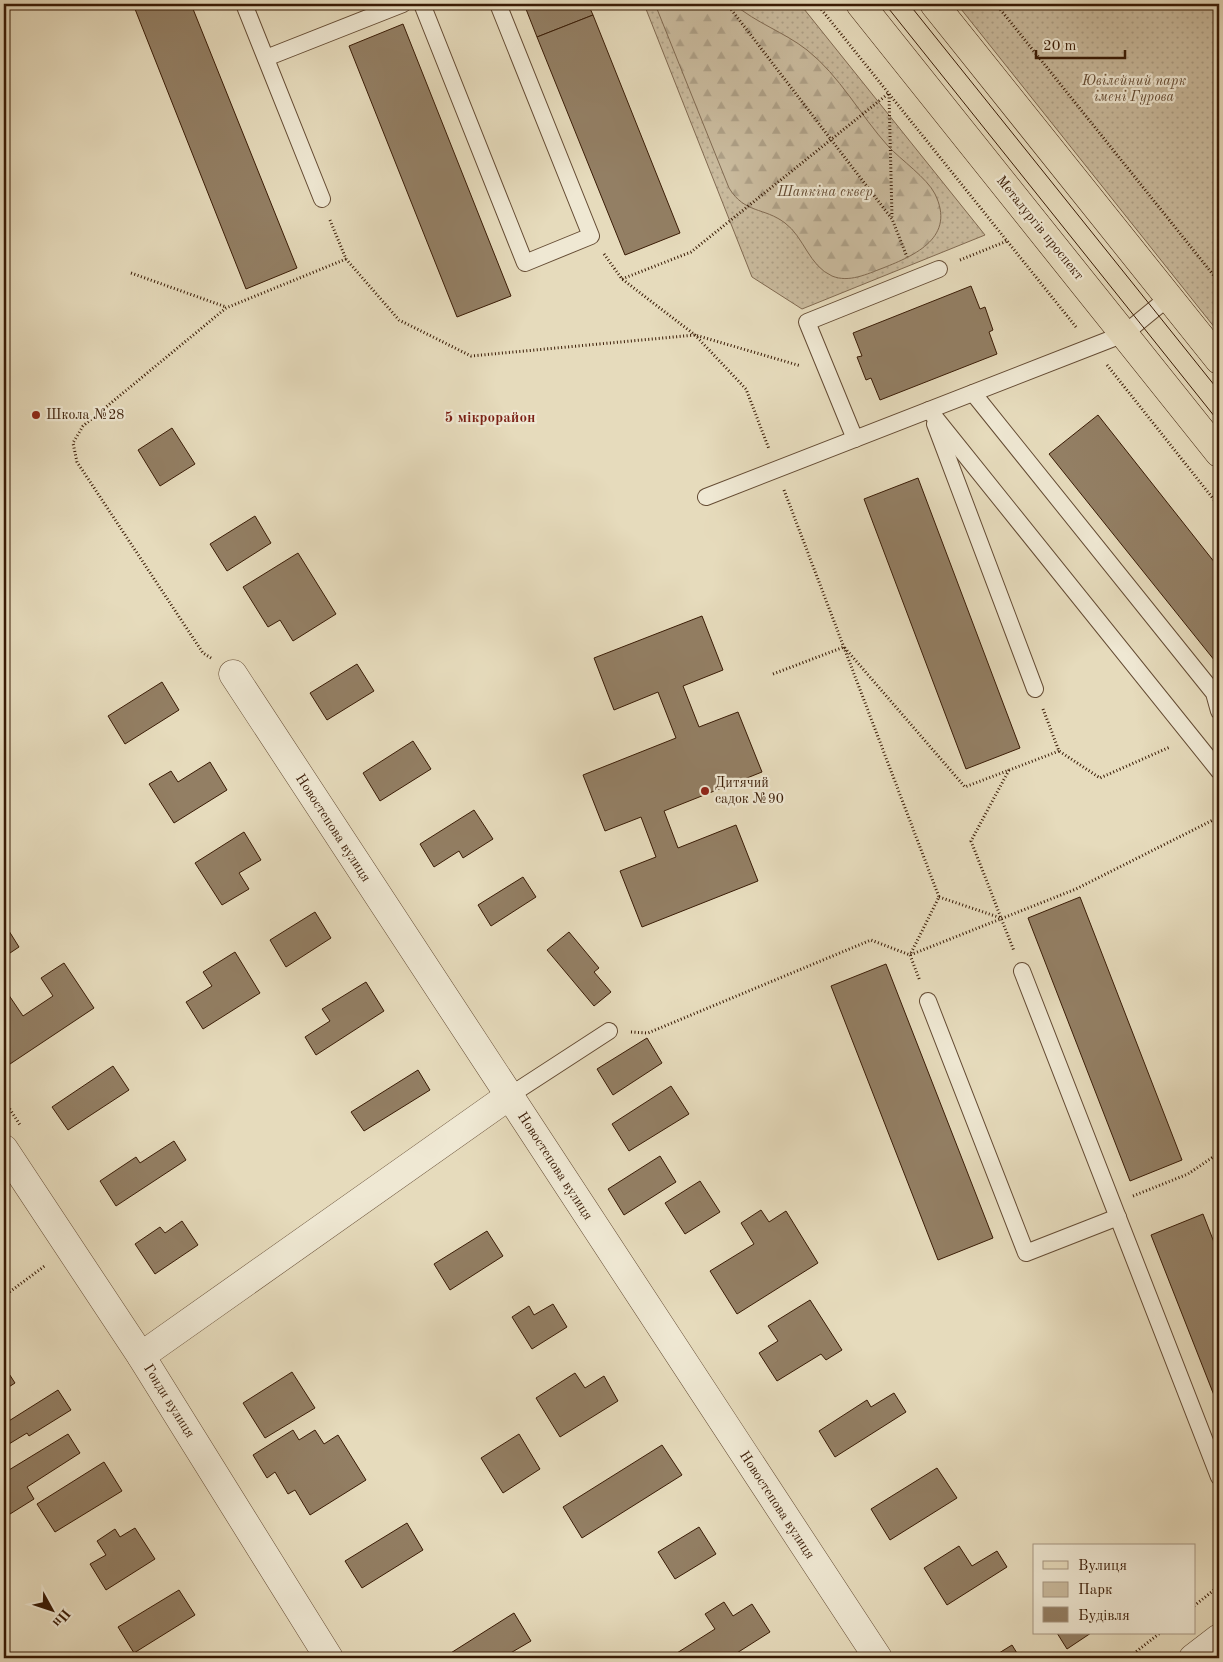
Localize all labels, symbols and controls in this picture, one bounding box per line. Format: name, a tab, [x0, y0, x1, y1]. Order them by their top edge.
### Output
scale bar	[1036, 28, 1124, 60]
text: 20 m	[1043, 39, 1077, 54]
park label: Ювілейний парк імені Гурова	[1081, 74, 1186, 105]
street label: Металургів проспект	[994, 173, 1086, 283]
park label: Шапкіна сквер	[776, 185, 873, 200]
place label: Школа №28	[46, 408, 124, 422]
marker: Школа №28	[30, 409, 42, 421]
district label: 5 мікрорайон	[445, 411, 535, 426]
street label: Новостепова вулиця	[293, 771, 373, 885]
place label: Дитячий садок №90	[715, 776, 784, 806]
marker: Дитячий садок №90	[699, 785, 711, 797]
street label: Новостепова вулиця	[515, 1109, 595, 1223]
street label: Гонди вулиця	[141, 1362, 197, 1440]
street label: Новостепова вулиця	[737, 1448, 817, 1562]
legend	[1033, 1544, 1196, 1634]
text: Вулиця	[1078, 1559, 1127, 1574]
text: Парк	[1078, 1583, 1113, 1598]
north arrow	[28, 1584, 78, 1634]
text: Пн	[50, 1606, 73, 1630]
text: Будівля	[1078, 1609, 1130, 1624]

